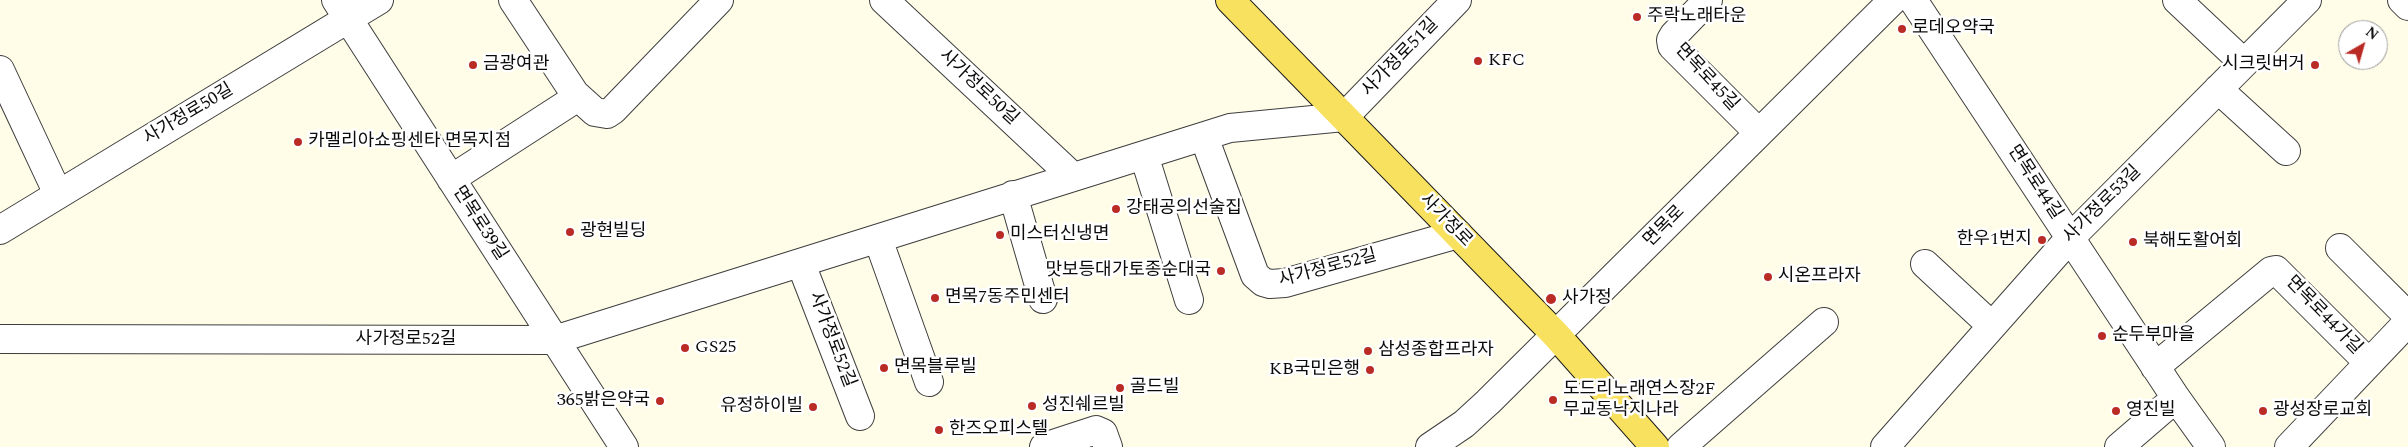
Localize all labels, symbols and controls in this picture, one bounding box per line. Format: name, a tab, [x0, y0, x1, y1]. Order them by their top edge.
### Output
place label: 주락노래타운	[1647, 6, 1746, 28]
marker: 주락노래타운	[1631, 11, 1643, 23]
street label: 사가정로51길	[1358, 14, 1444, 102]
place label: 로데오약국	[1912, 18, 1995, 40]
north arrow	[2338, 20, 2388, 70]
text: N	[2361, 22, 2383, 45]
marker: 로데오약국	[1896, 23, 1908, 35]
street label: 면목로45길	[1669, 40, 1743, 116]
street label: 사가정로50길	[934, 46, 1022, 130]
place label: KFC	[1488, 50, 1525, 72]
place label: 금광여관	[483, 54, 549, 76]
place label: 시크릿버거	[2222, 54, 2305, 76]
marker: KFC	[1472, 55, 1484, 67]
marker: 금광여관	[467, 59, 479, 71]
marker: 시크릿버거	[2309, 59, 2321, 71]
street label: 사가정로50길	[140, 80, 238, 150]
place label: 카멜리아쇼핑센타 면목지점	[308, 131, 511, 153]
marker: 카멜리아쇼핑센타 면목지점	[292, 136, 304, 148]
street label: 면목로44길	[2002, 142, 2066, 224]
street label: 사가정로53길	[2060, 162, 2146, 248]
street label: 면목로39길	[447, 183, 511, 265]
street label: 사가정로	[1414, 190, 1476, 252]
place label: 강태공의선술집	[1126, 198, 1242, 220]
street label: 면목로	[1640, 202, 1690, 252]
marker: 강태공의선술집	[1110, 203, 1122, 215]
place label: 광현빌딩	[580, 221, 646, 243]
place label: 미스터신냉면	[1010, 224, 1109, 246]
marker: 광현빌딩	[564, 226, 576, 238]
marker: 미스터신냉면	[994, 229, 1006, 241]
place label: 한우1번지	[1957, 229, 2032, 251]
place label: 북해도활어회	[2143, 231, 2242, 253]
marker: 한우1번지	[2036, 234, 2048, 246]
marker: 북해도활어회	[2127, 236, 2139, 248]
street label: 사가정로52길	[1277, 246, 1379, 292]
place label: 맛보등대가토종순대국	[1045, 260, 1211, 282]
marker: 맛보등대가토종순대국	[1215, 265, 1227, 277]
place label: 시온프라자	[1778, 266, 1861, 288]
marker: 시온프라자	[1762, 271, 1774, 283]
street label: 면목로44가길	[2280, 272, 2366, 360]
place label: 면목7동주민센터	[945, 287, 1070, 309]
place label: 사가정	[1562, 288, 1612, 310]
street label: 사가정로52길	[803, 289, 859, 391]
marker: 면목7동주민센터	[929, 292, 941, 304]
marker: 사가정	[1544, 292, 1558, 306]
place label: 순두부마을	[2112, 325, 2195, 347]
street label: 사가정로52길	[356, 329, 456, 351]
marker: 순두부마을	[2096, 330, 2108, 342]
place label: GS25	[695, 337, 736, 359]
place label: 삼성종합프라자	[1378, 340, 1494, 362]
marker: GS25	[679, 342, 691, 354]
marker: 삼성종합프라자	[1362, 345, 1374, 357]
place label: 면목블루빌	[894, 357, 977, 379]
place label: KB국민은행	[1269, 359, 1360, 381]
marker: 면목블루빌	[878, 362, 890, 374]
marker: KB국민은행	[1364, 364, 1376, 376]
place label: 골드빌	[1130, 377, 1180, 399]
place label: 도드리노래연스장2F 무교동낙지나라	[1563, 379, 1716, 422]
marker: 골드빌	[1114, 382, 1126, 394]
place label: 365밝은약국	[557, 390, 650, 412]
marker: 도드리노래연스장2F 무교동낙지나라	[1547, 394, 1559, 406]
marker: 365밝은약국	[654, 395, 666, 407]
place label: 성진쉐르빌	[1042, 395, 1125, 417]
place label: 유정하이빌	[720, 396, 803, 418]
marker: 성진쉐르빌	[1026, 400, 1038, 412]
place label: 영진빌	[2126, 400, 2176, 422]
place label: 광성장로교회	[2273, 400, 2372, 422]
marker: 유정하이빌	[807, 401, 819, 413]
marker: 영진빌	[2110, 405, 2122, 417]
marker: 광성장로교회	[2257, 405, 2269, 417]
place label: 한즈오피스텔	[949, 419, 1048, 441]
marker: 한즈오피스텔	[933, 424, 945, 436]

